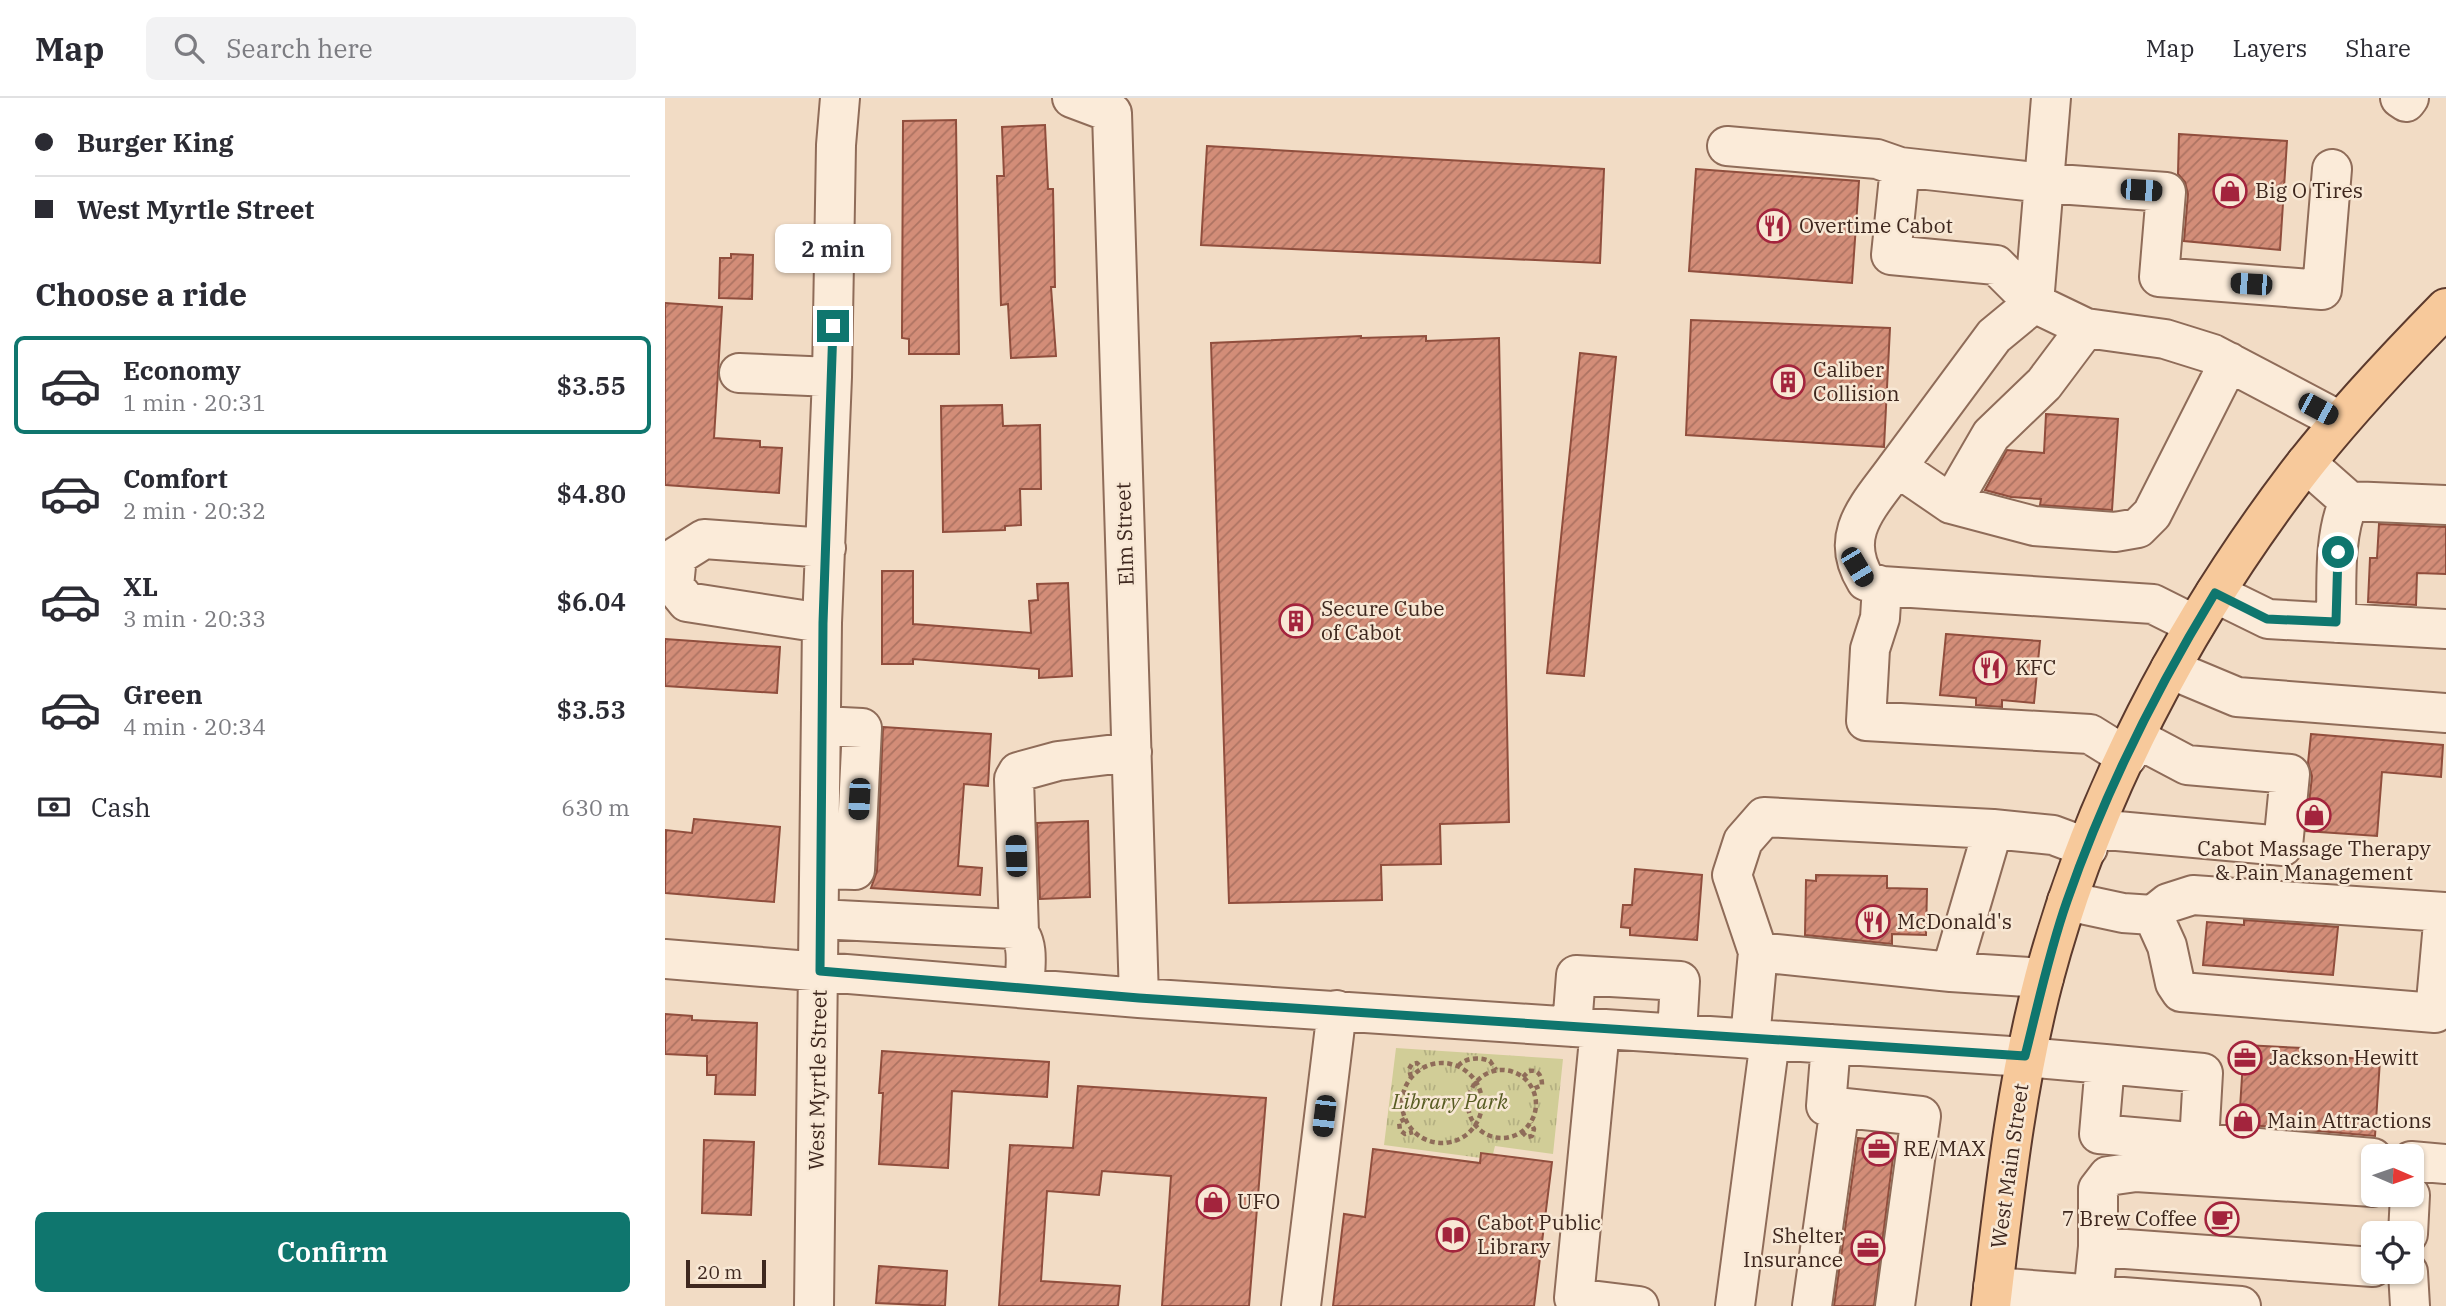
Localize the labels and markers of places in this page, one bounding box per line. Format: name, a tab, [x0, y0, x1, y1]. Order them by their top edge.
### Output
shop icon: Big O Tires	[2211, 172, 2249, 210]
place label: Big O Tires	[2255, 176, 2363, 204]
restaurant icon: Overtime Cabot	[1755, 207, 1793, 245]
place label: Overtime Cabot	[1799, 211, 1953, 239]
place label: Caliber Collision	[1813, 355, 1900, 407]
building icon: Caliber Collision	[1769, 363, 1807, 401]
place label: Secure Cube of Cabot	[1321, 594, 1445, 646]
building icon: Secure Cube of Cabot	[1277, 602, 1315, 640]
restaurant icon: KFC	[1971, 649, 2009, 687]
place label: KFC	[2015, 653, 2056, 681]
shop icon: Cabot Massage Therapy & Pain Management	[2295, 796, 2333, 834]
place label: Cabot Massage Therapy & Pain Management	[2197, 834, 2431, 886]
restaurant icon: McDonald's	[1854, 903, 1892, 941]
place label: McDonald's	[1897, 907, 2012, 935]
office icon: Jackson Hewitt	[2226, 1039, 2264, 1077]
place label: Jackson Hewitt	[2269, 1043, 2419, 1071]
shop icon: Main Attractions	[2224, 1102, 2262, 1140]
place label: Main Attractions	[2267, 1106, 2432, 1134]
office icon: RE/MAX	[1860, 1130, 1898, 1168]
place label: RE/MAX	[1903, 1134, 1986, 1162]
shop icon: UFO	[1194, 1183, 1232, 1221]
place label: UFO	[1237, 1187, 1280, 1215]
cafe icon: 7 Brew Coffee	[2203, 1200, 2241, 1238]
place label: 7 Brew Coffee	[2062, 1204, 2197, 1232]
place label: Cabot Public Library	[1477, 1208, 1601, 1260]
library icon: Cabot Public Library	[1434, 1216, 1472, 1254]
place label: Shelter Insurance	[1743, 1221, 1844, 1273]
office icon: Shelter Insurance	[1849, 1229, 1887, 1267]

